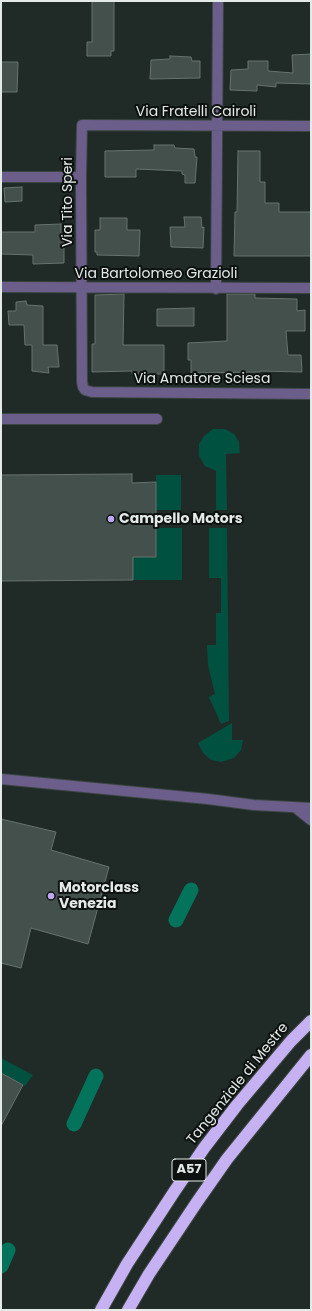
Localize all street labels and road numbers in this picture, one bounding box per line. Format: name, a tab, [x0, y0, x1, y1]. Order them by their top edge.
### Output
street label: Via Fratelli Cairoli	[136, 104, 256, 120]
street label: Via Tito Speri	[60, 157, 76, 247]
street label: Via Bartolomeo Grazioli	[75, 266, 237, 282]
street label: Via Amatore Sciesa	[134, 371, 270, 387]
street label: Tangenziale di Mestre	[184, 1020, 292, 1148]
road number: A57	[172, 1159, 206, 1181]

